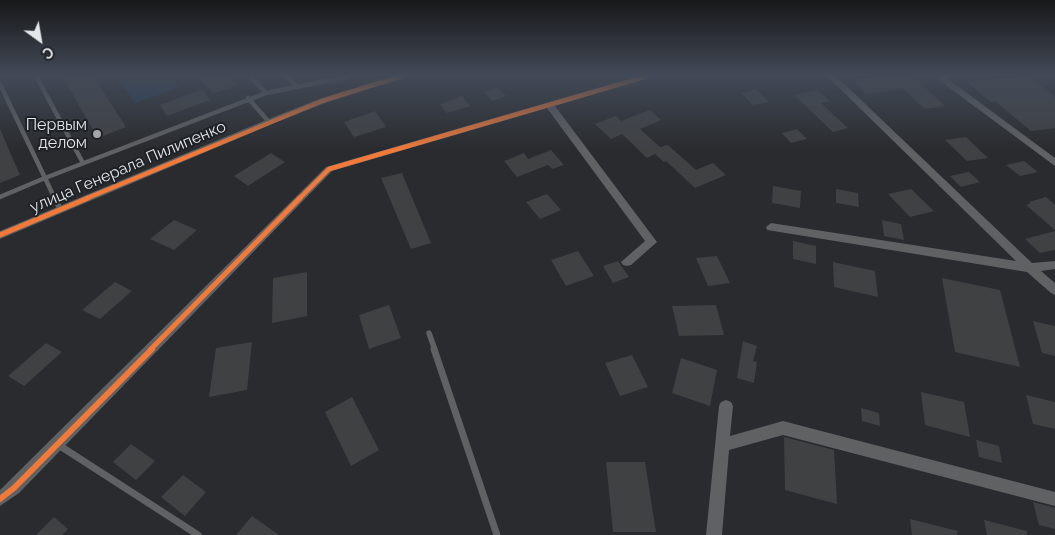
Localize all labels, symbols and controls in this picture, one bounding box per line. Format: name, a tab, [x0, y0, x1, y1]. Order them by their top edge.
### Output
north arrow	[15, 15, 65, 65]
text: С	[40, 43, 56, 62]
place label: Первым делом	[26, 115, 87, 153]
street label: улица Генерала Пилипенко	[27, 117, 229, 217]
marker: Первым делом	[91, 128, 103, 140]

